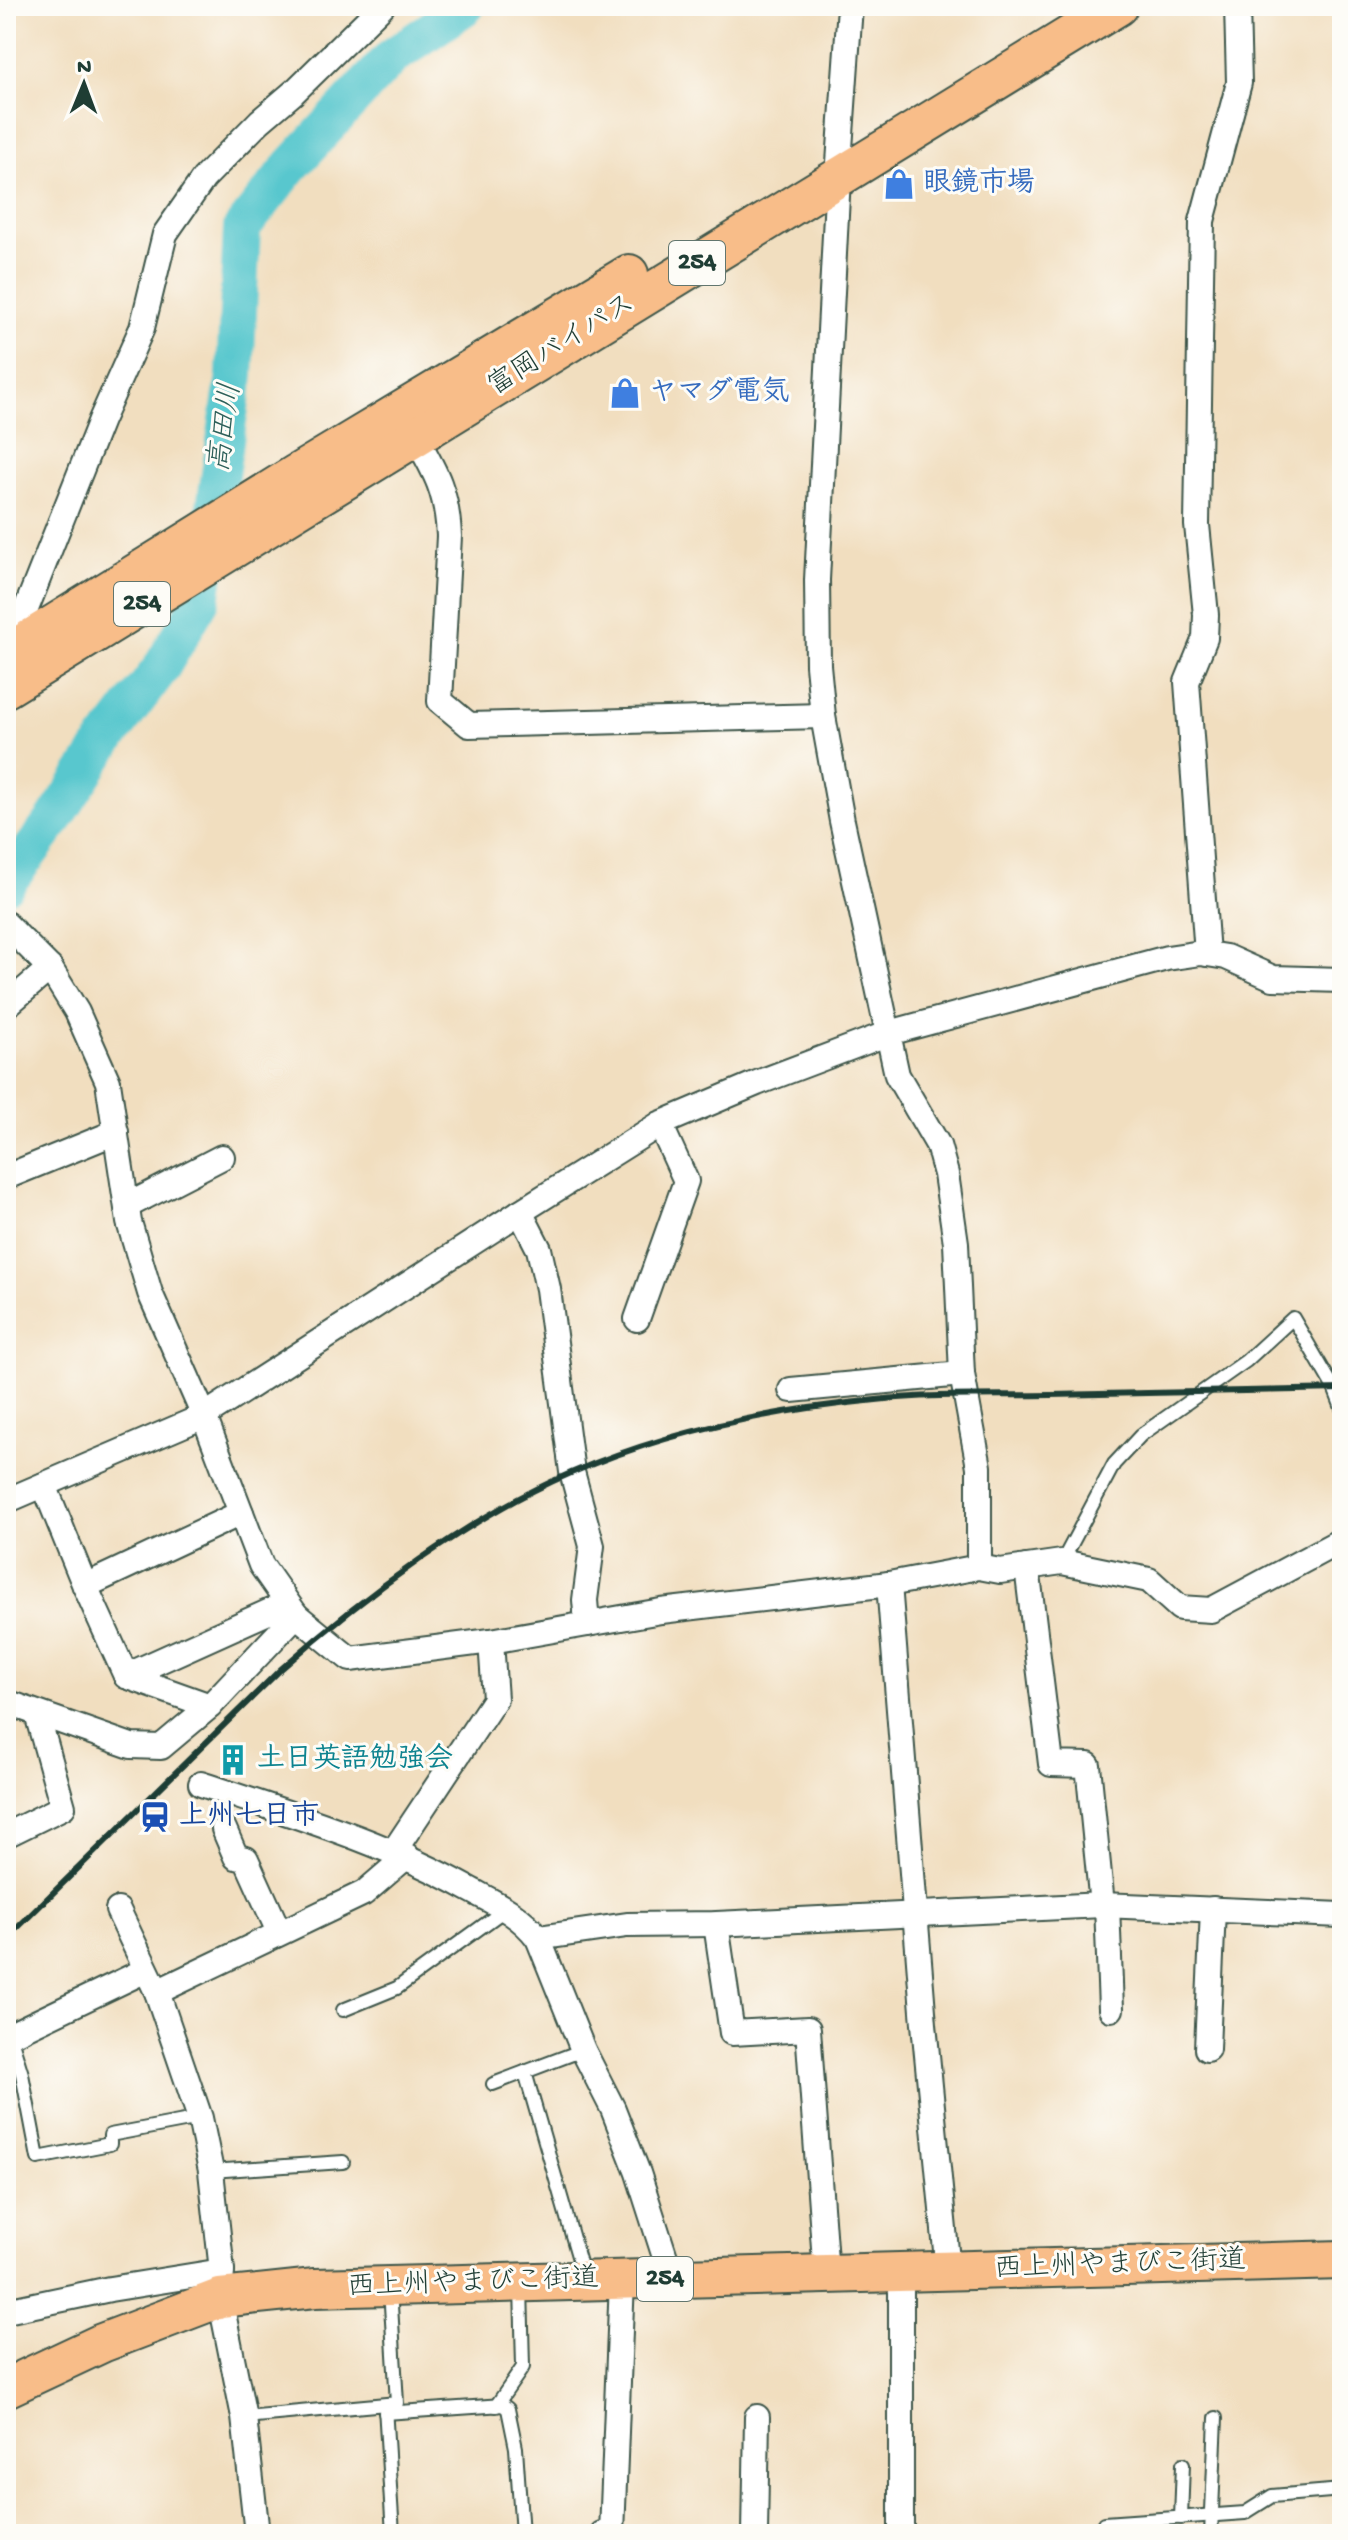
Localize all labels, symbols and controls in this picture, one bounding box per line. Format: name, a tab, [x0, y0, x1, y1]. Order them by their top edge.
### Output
north arrow	[44, 44, 124, 124]
text: N	[77, 55, 92, 81]
shop icon: 眼鏡市場	[882, 167, 916, 201]
place label: 眼鏡市場	[923, 167, 1035, 201]
road number: 254	[669, 241, 725, 285]
street label: 富岡バイパス	[482, 287, 642, 404]
shop icon: ヤマダ電気	[608, 376, 642, 410]
place label: ヤマダ電気	[649, 376, 789, 410]
water label: 高田川	[201, 381, 251, 475]
road number: 254	[114, 582, 170, 626]
place label: 土日英語勉強会	[257, 1742, 453, 1777]
building icon: 土日英語勉強会	[216, 1743, 250, 1777]
station icon: 上州七日市	[138, 1800, 172, 1834]
place label: 上州七日市	[179, 1800, 319, 1834]
street label: 西上州やまびこ街道	[993, 2244, 1247, 2287]
road number: 254	[637, 2257, 693, 2301]
street label: 西上州やまびこ街道	[346, 2262, 600, 2305]

